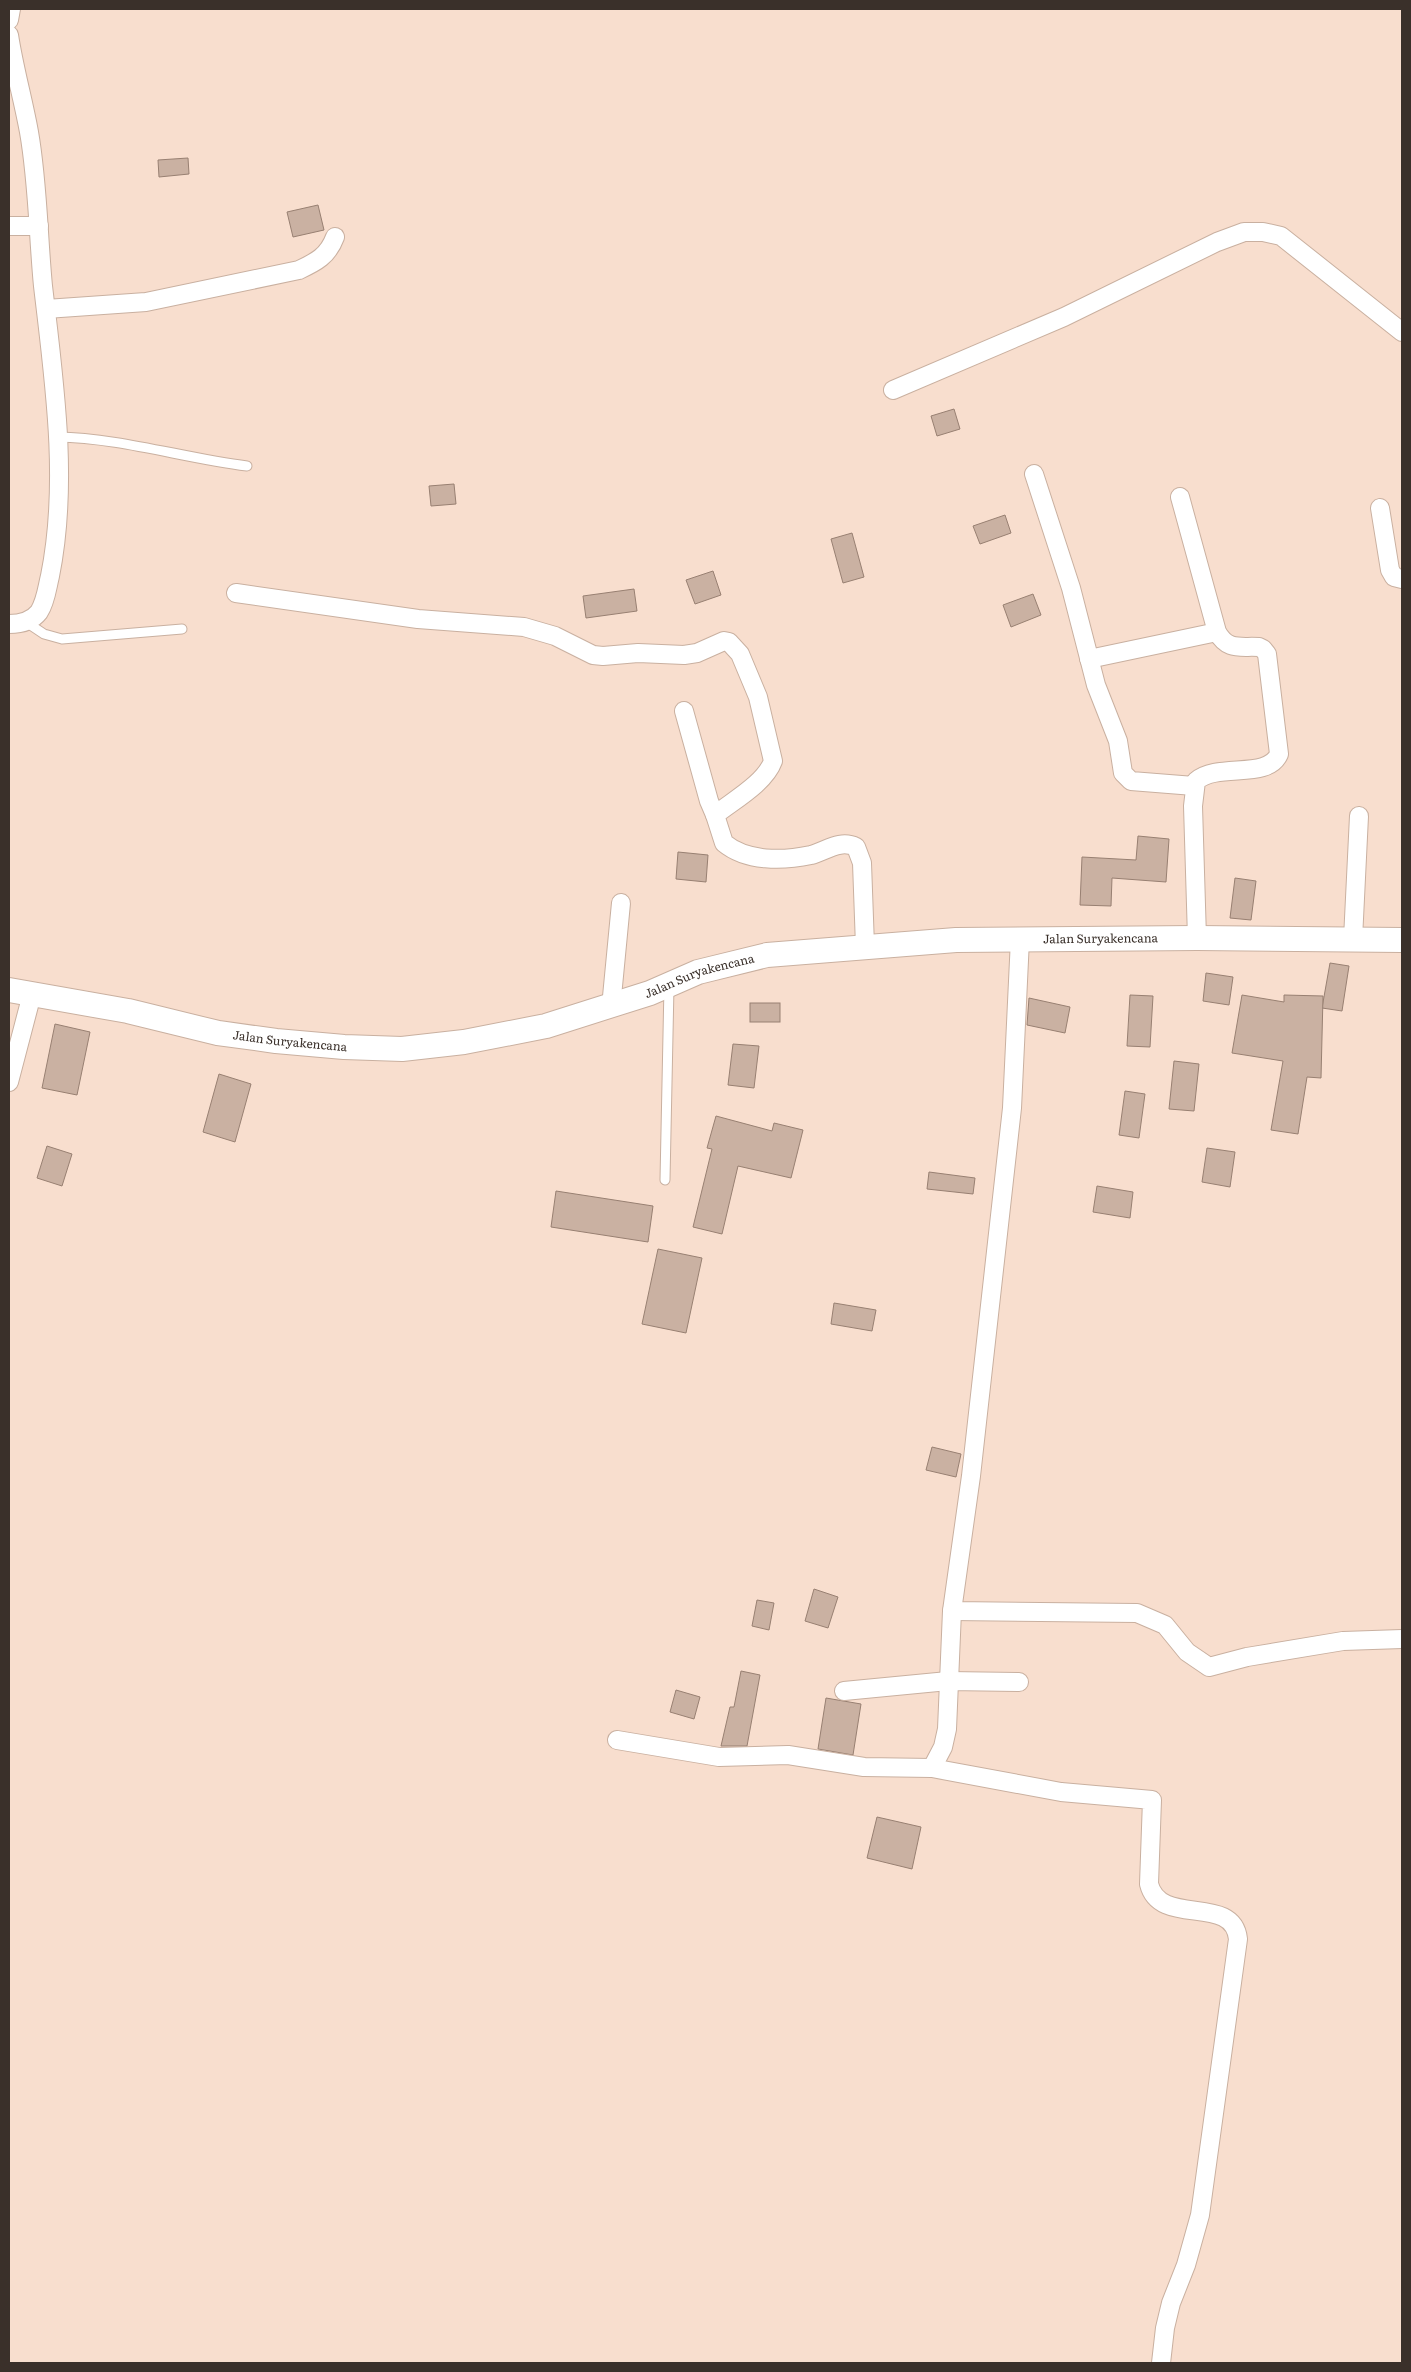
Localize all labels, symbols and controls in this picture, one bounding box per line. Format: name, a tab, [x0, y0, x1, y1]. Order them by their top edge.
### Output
street label: Jalan Suryakencana	[1043, 928, 1159, 947]
street label: Jalan Suryakencana	[642, 948, 756, 1002]
street label: Jalan Suryakencana	[232, 1025, 349, 1055]

